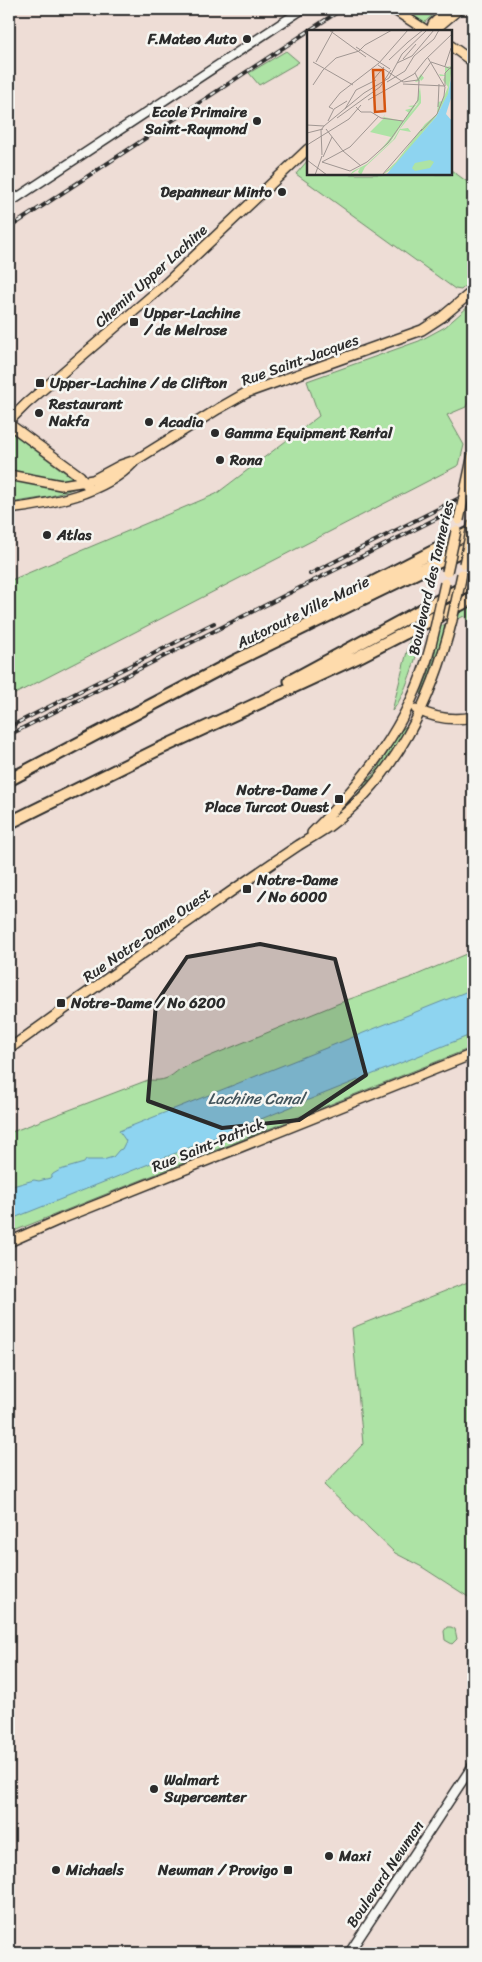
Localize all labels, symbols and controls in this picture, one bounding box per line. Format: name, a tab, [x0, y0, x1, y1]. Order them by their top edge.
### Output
place label: F.Mateo Auto	[147, 26, 237, 52]
inset map	[307, 30, 452, 175]
marker: F.Mateo Auto	[241, 33, 253, 45]
place label: Ecole Primaire Saint-Raymond	[144, 99, 249, 142]
marker: Ecole Primaire Saint-Raymond	[251, 115, 263, 127]
place label: Depanneur Minto	[160, 179, 273, 205]
marker: Depanneur Minto	[276, 186, 288, 198]
street label: Chemin Upper Lachine	[88, 218, 214, 334]
place label: Upper-Lachine / de Melrose	[143, 300, 241, 343]
marker: Upper-Lachine / de Melrose	[128, 316, 140, 328]
street label: Rue Saint-Jacques	[238, 327, 363, 393]
place label: Upper-Lachine / de Clifton	[50, 370, 228, 396]
marker: Upper-Lachine / de Clifton	[34, 377, 46, 389]
place label: Restaurant Nakfa	[48, 391, 124, 434]
marker: Restaurant Nakfa	[33, 407, 45, 419]
place label: Acadia	[158, 409, 204, 435]
marker: Acadia	[143, 416, 155, 428]
place label: Gamma Equipment Rental	[224, 420, 393, 446]
marker: Gamma Equipment Rental	[209, 427, 221, 439]
place label: Rona	[229, 447, 263, 473]
marker: Rona	[214, 454, 226, 466]
street label: Boulevard des Tanneries	[401, 498, 461, 658]
place label: Atlas	[56, 522, 92, 548]
marker: Atlas	[41, 529, 53, 541]
street label: Autoroute Ville-Marie	[231, 568, 374, 656]
place label: Notre-Dame / Place Turcot Ouest	[205, 777, 332, 820]
marker: Notre-Dame / Place Turcot Ouest	[333, 793, 345, 805]
place label: Notre-Dame / No 6000	[256, 867, 338, 910]
street label: Rue Notre-Dame Ouest	[77, 880, 217, 989]
marker: Notre-Dame / No 6000	[241, 883, 253, 895]
place label: Notre-Dame / No 6200	[70, 990, 226, 1016]
marker: Notre-Dame / No 6200	[55, 997, 67, 1009]
water label: Lachine Canal	[208, 1084, 307, 1113]
street label: Rue Saint-Patrick	[148, 1111, 268, 1179]
place label: Walmart Supercenter	[163, 1767, 248, 1810]
marker: Walmart Supercenter	[148, 1783, 160, 1795]
street label: Boulevard Newman	[339, 1815, 431, 1933]
place label: Maxi	[338, 1843, 371, 1869]
marker: Maxi	[323, 1850, 335, 1862]
place label: Michaels	[65, 1857, 125, 1883]
place label: Newman / Provigo	[157, 1857, 279, 1883]
marker: Michaels	[50, 1864, 62, 1876]
marker: Newman / Provigo	[282, 1864, 294, 1876]

